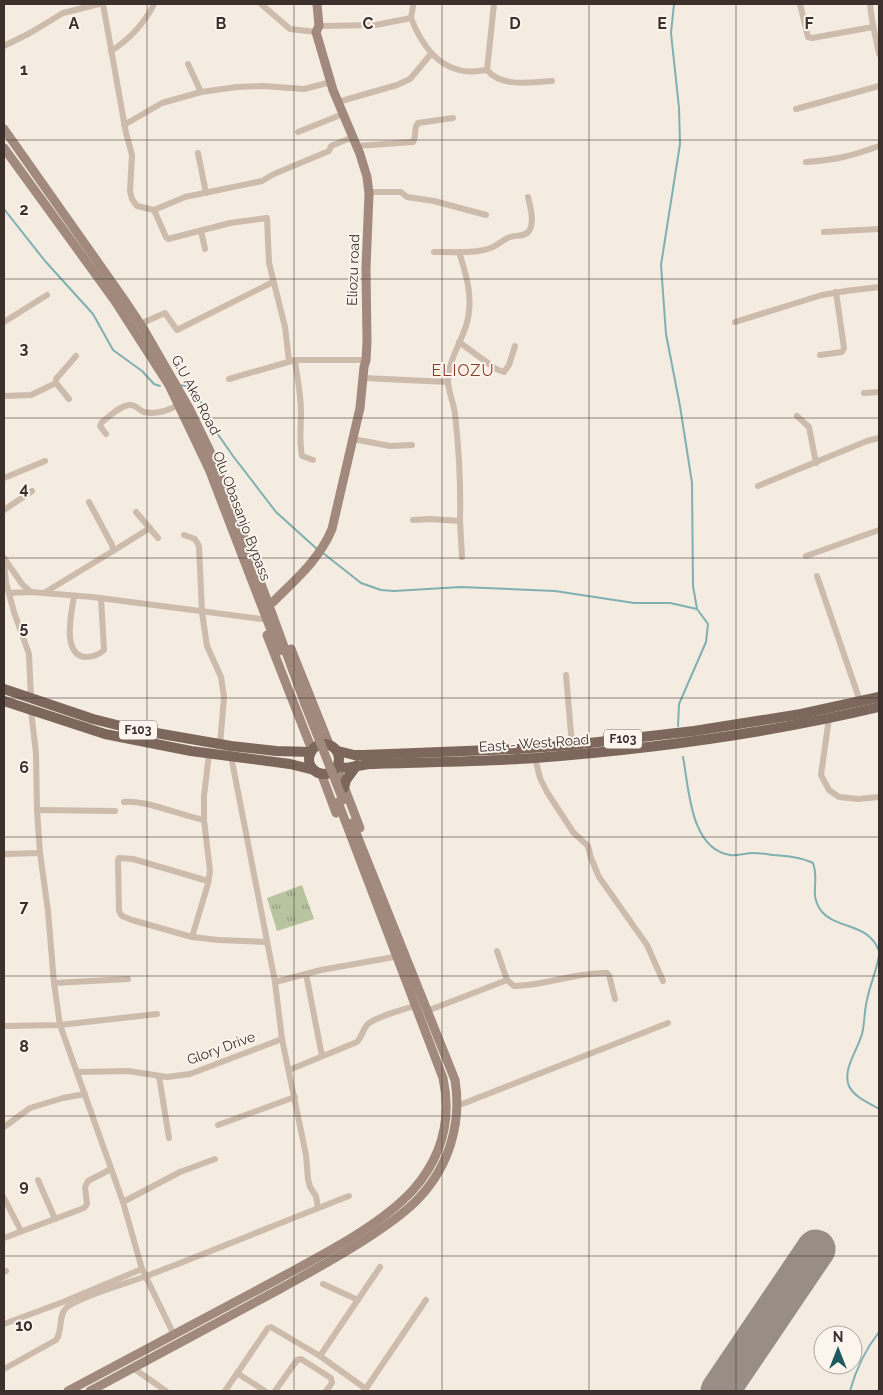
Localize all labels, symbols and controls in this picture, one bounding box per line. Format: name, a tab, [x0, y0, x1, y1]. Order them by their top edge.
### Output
text: A	[69, 14, 80, 33]
text: B	[216, 14, 227, 33]
text: C	[363, 14, 374, 33]
text: D	[509, 14, 521, 33]
text: E	[657, 14, 667, 33]
text: F	[804, 14, 814, 33]
text: 1	[20, 60, 28, 79]
text: 2	[19, 200, 29, 219]
street label: Eliozu road	[344, 234, 362, 306]
text: 3	[20, 339, 29, 358]
street label: G.U Ake Road	[168, 352, 224, 438]
district label: ELIOZU	[432, 361, 494, 380]
street label: Olu Obasanjo Bypass	[210, 449, 274, 583]
text: 4	[19, 479, 29, 498]
text: 5	[20, 618, 29, 637]
road number: F103	[119, 720, 157, 740]
road number: F103	[604, 730, 642, 749]
street label: East - West Road	[478, 731, 590, 755]
text: 6	[19, 758, 29, 777]
text: 7	[20, 897, 29, 916]
street label: Glory Drive	[185, 1028, 257, 1068]
text: 8	[19, 1037, 29, 1056]
text: 9	[19, 1176, 29, 1195]
text: 10	[15, 1316, 33, 1335]
north arrow	[813, 1325, 863, 1375]
text: N	[833, 1329, 843, 1345]

